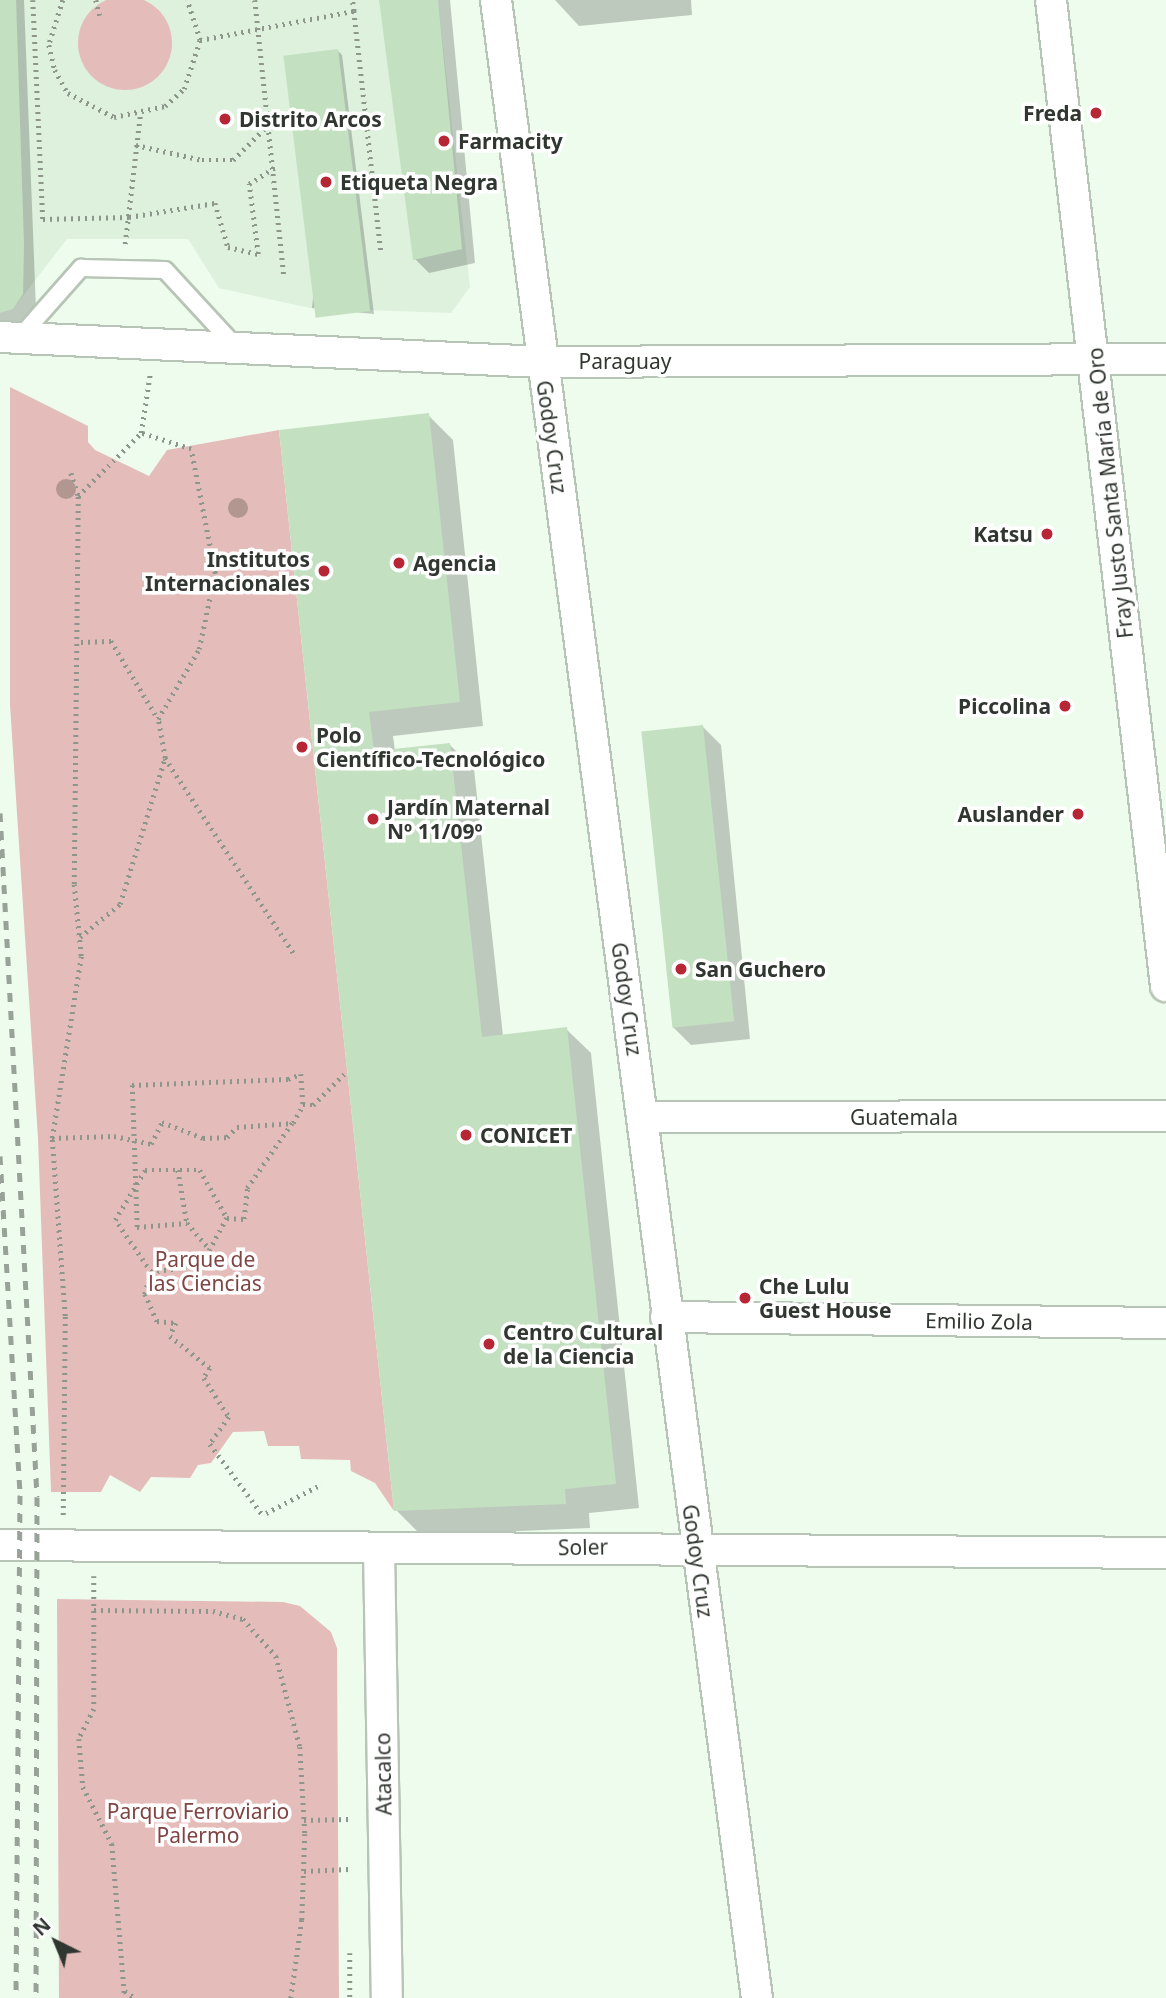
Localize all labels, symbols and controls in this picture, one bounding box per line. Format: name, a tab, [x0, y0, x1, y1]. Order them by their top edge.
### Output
place label: Freda	[1023, 100, 1082, 126]
marker: Freda	[1088, 105, 1104, 121]
place label: Distrito Arcos	[239, 106, 382, 132]
marker: Distrito Arcos	[217, 111, 233, 127]
place label: Farmacity	[458, 128, 563, 154]
marker: Farmacity	[436, 133, 452, 149]
place label: Etiqueta Negra	[340, 169, 498, 195]
marker: Etiqueta Negra	[318, 174, 334, 190]
street label: Fray Justo Santa María de Oro	[1082, 346, 1138, 640]
street label: Paraguay	[579, 348, 671, 374]
street label: Godoy Cruz	[532, 379, 572, 495]
place label: Katsu	[973, 521, 1033, 547]
marker: Katsu	[1039, 526, 1055, 542]
place label: Institutos Internacionales	[145, 546, 310, 596]
place label: Agencia	[413, 550, 497, 576]
marker: Agencia	[391, 555, 407, 571]
marker: Institutos Internacionales	[316, 563, 332, 579]
place label: Piccolina	[958, 693, 1051, 719]
marker: Piccolina	[1057, 698, 1073, 714]
place label: Polo Científico-Tecnológico	[316, 722, 545, 772]
marker: Polo Científico-Tecnológico	[294, 739, 310, 755]
place label: Jardín Maternal Nº 11/09º	[387, 794, 550, 844]
place label: Auslander	[958, 801, 1064, 827]
marker: Auslander	[1070, 806, 1086, 822]
marker: Jardín Maternal Nº 11/09º	[365, 811, 381, 827]
street label: Godoy Cruz	[607, 941, 647, 1057]
place label: San Guchero	[695, 956, 826, 982]
marker: San Guchero	[673, 961, 689, 977]
street label: Guatemala	[850, 1104, 958, 1130]
place label: CONICET	[480, 1122, 572, 1148]
marker: CONICET	[458, 1127, 474, 1143]
park label: Parque de las Ciencias	[148, 1246, 262, 1296]
place label: Che Lulu Guest House	[759, 1273, 891, 1323]
marker: Che Lulu Guest House	[737, 1290, 753, 1306]
street label: Emilio Zola	[925, 1307, 1033, 1335]
place label: Centro Cultural de la Ciencia	[503, 1319, 663, 1369]
marker: Centro Cultural de la Ciencia	[481, 1336, 497, 1352]
street label: Godoy Cruz	[678, 1503, 718, 1619]
street label: Soler	[558, 1534, 608, 1560]
street label: Atacalco	[370, 1732, 396, 1816]
park label: Parque Ferroviario Palermo	[107, 1798, 289, 1848]
north arrow	[21, 1907, 91, 1977]
text: N	[27, 1912, 56, 1941]

